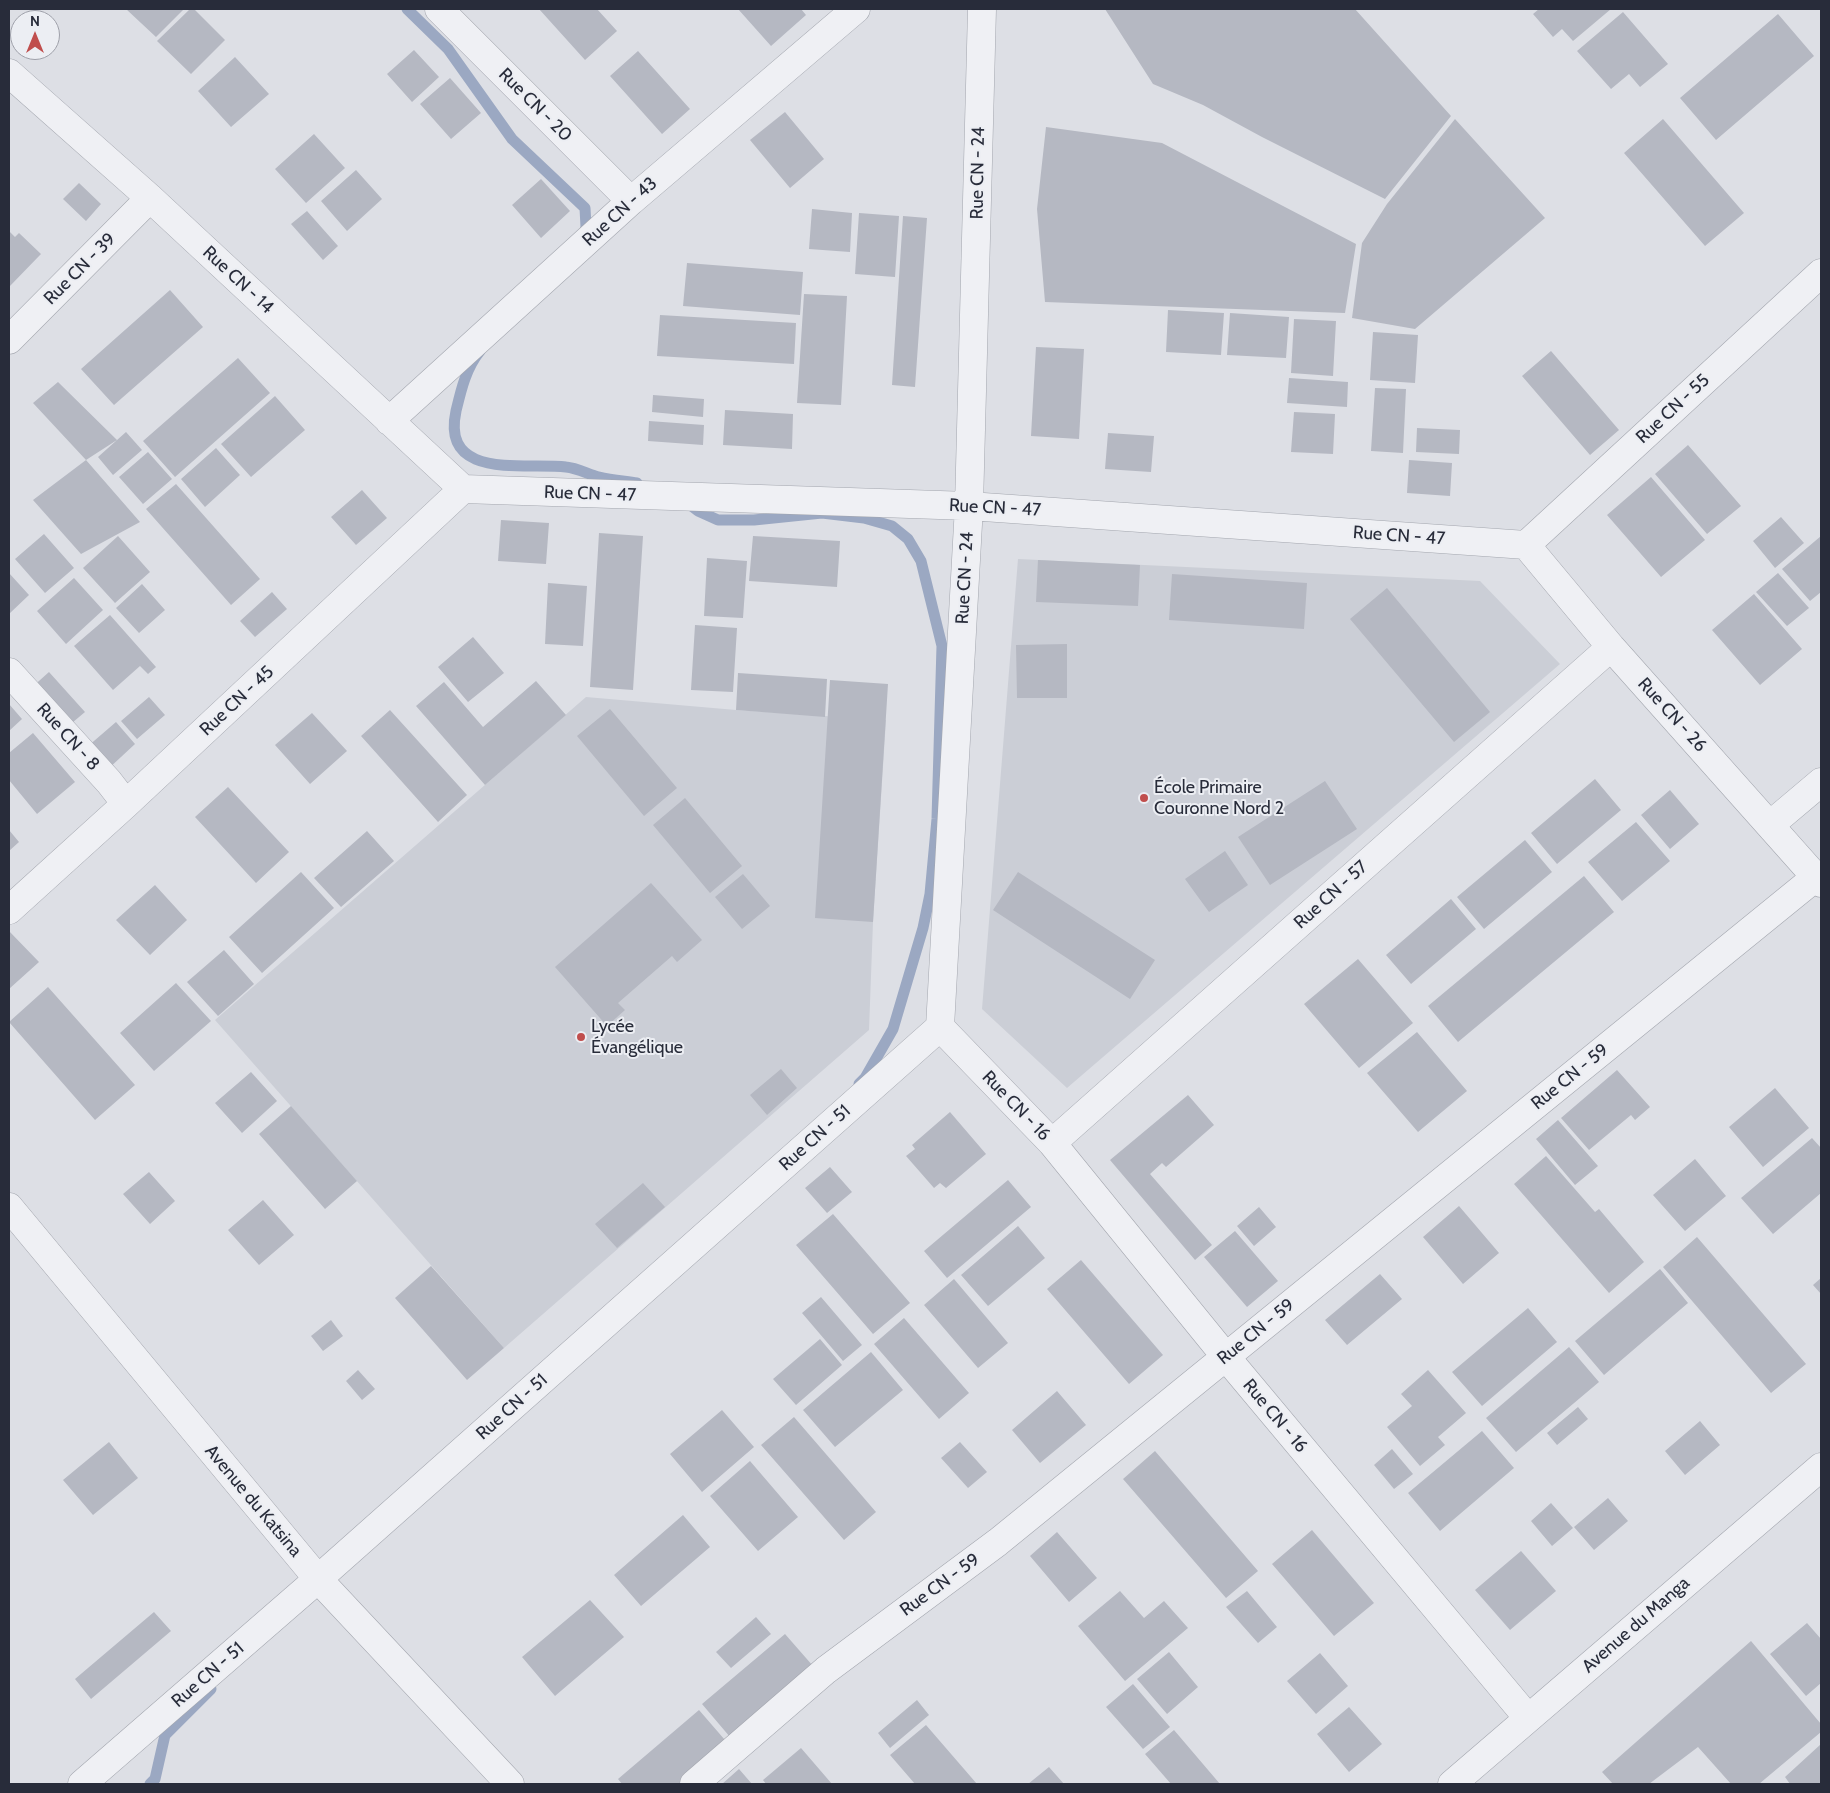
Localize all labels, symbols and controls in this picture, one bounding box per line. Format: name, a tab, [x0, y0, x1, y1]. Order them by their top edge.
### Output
north arrow	[10, 10, 60, 60]
text: N	[30, 12, 40, 30]
street label: Rue CN - 20	[494, 64, 576, 146]
street label: Rue CN - 24	[966, 126, 990, 220]
street label: Rue CN - 43	[578, 173, 662, 251]
street label: Rue CN - 39	[40, 229, 120, 309]
street label: Rue CN - 14	[198, 242, 278, 318]
street label: Rue CN - 55	[1632, 370, 1714, 448]
street label: Rue CN - 47	[544, 482, 636, 506]
street label: Rue CN - 47	[948, 495, 1042, 521]
street label: Rue CN - 47	[1352, 522, 1446, 550]
street label: Rue CN - 24	[952, 531, 978, 625]
street label: Rue CN - 45	[196, 661, 278, 741]
street label: Rue CN - 26	[1633, 673, 1711, 757]
street label: Rue CN - 8	[32, 699, 104, 775]
place label: École Primaire Couronne Nord 2	[1154, 777, 1284, 820]
marker: École Primaire Couronne Nord 2	[1138, 792, 1150, 804]
street label: Rue CN - 57	[1290, 856, 1372, 934]
place label: Lycée Évangélique	[591, 1016, 683, 1058]
marker: Lycée Évangélique	[575, 1031, 587, 1043]
street label: Rue CN - 59	[1527, 1039, 1613, 1115]
street label: Rue CN - 16	[977, 1067, 1055, 1145]
street label: Rue CN - 51	[775, 1100, 855, 1176]
street label: Rue CN - 59	[1213, 1294, 1299, 1370]
street label: Rue CN - 51	[472, 1369, 552, 1445]
street label: Rue CN - 16	[1238, 1375, 1312, 1457]
street label: Avenue du Katsina	[200, 1441, 306, 1561]
street label: Rue CN - 59	[896, 1549, 984, 1621]
street label: Avenue du Manga	[1578, 1572, 1694, 1678]
street label: Rue CN - 51	[168, 1638, 248, 1712]

